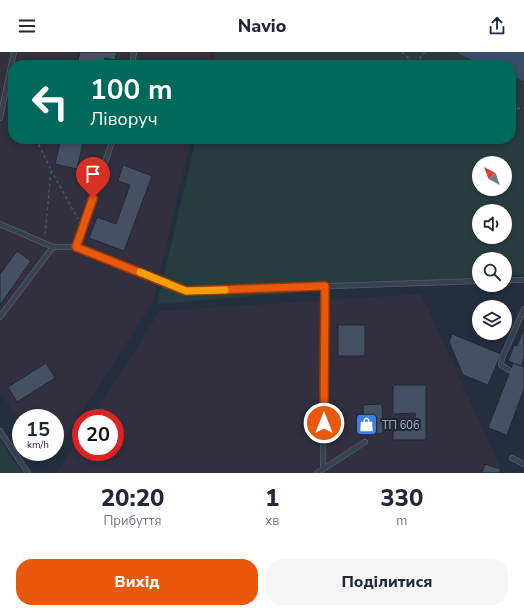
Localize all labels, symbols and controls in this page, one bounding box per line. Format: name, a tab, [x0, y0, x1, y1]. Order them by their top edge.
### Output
text: Navio	[238, 14, 286, 38]
icon: menu	[16, 15, 38, 37]
icon: share	[486, 15, 508, 37]
text: 100 m	[90, 71, 173, 109]
icon: left	[24, 76, 76, 128]
text: Ліворуч	[90, 107, 158, 131]
north arrow	[472, 156, 512, 196]
map controls	[472, 156, 512, 340]
pin	[76, 157, 110, 198]
icon: arrive	[82, 163, 104, 185]
button: sound	[472, 204, 512, 244]
button: search	[472, 252, 512, 292]
button: layers	[472, 300, 512, 340]
position arrow	[303, 402, 345, 444]
speed limit sign: 20	[72, 409, 124, 461]
shop icon: ТП 606	[354, 412, 380, 438]
text: 15	[26, 416, 50, 443]
place label: ТП 606	[382, 418, 420, 433]
text: km/h	[27, 438, 49, 452]
text: 20:20	[101, 482, 164, 514]
text: 1	[265, 482, 280, 514]
text: 330	[380, 482, 423, 514]
text: Прибуття	[104, 512, 162, 530]
text: хв	[265, 512, 279, 530]
text: m	[396, 512, 407, 530]
button: Вихід	[16, 559, 258, 605]
button: Поділитися	[266, 559, 508, 605]

